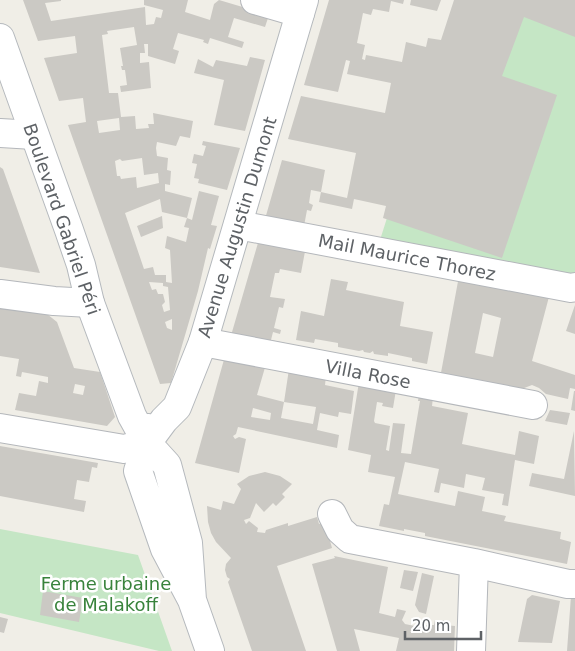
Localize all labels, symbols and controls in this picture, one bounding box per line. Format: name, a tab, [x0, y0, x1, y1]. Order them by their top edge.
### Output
street label: Avenue Augustin Dumont	[193, 114, 281, 340]
street label: Boulevard Gabriel Péri	[19, 121, 105, 317]
street label: Mail Maurice Thorez	[317, 229, 497, 285]
street label: Villa Rose	[323, 355, 413, 393]
park label: Ferme urbaine de Malakoff	[41, 573, 171, 615]
scale bar	[405, 608, 481, 640]
text: 20 m	[412, 617, 450, 635]

